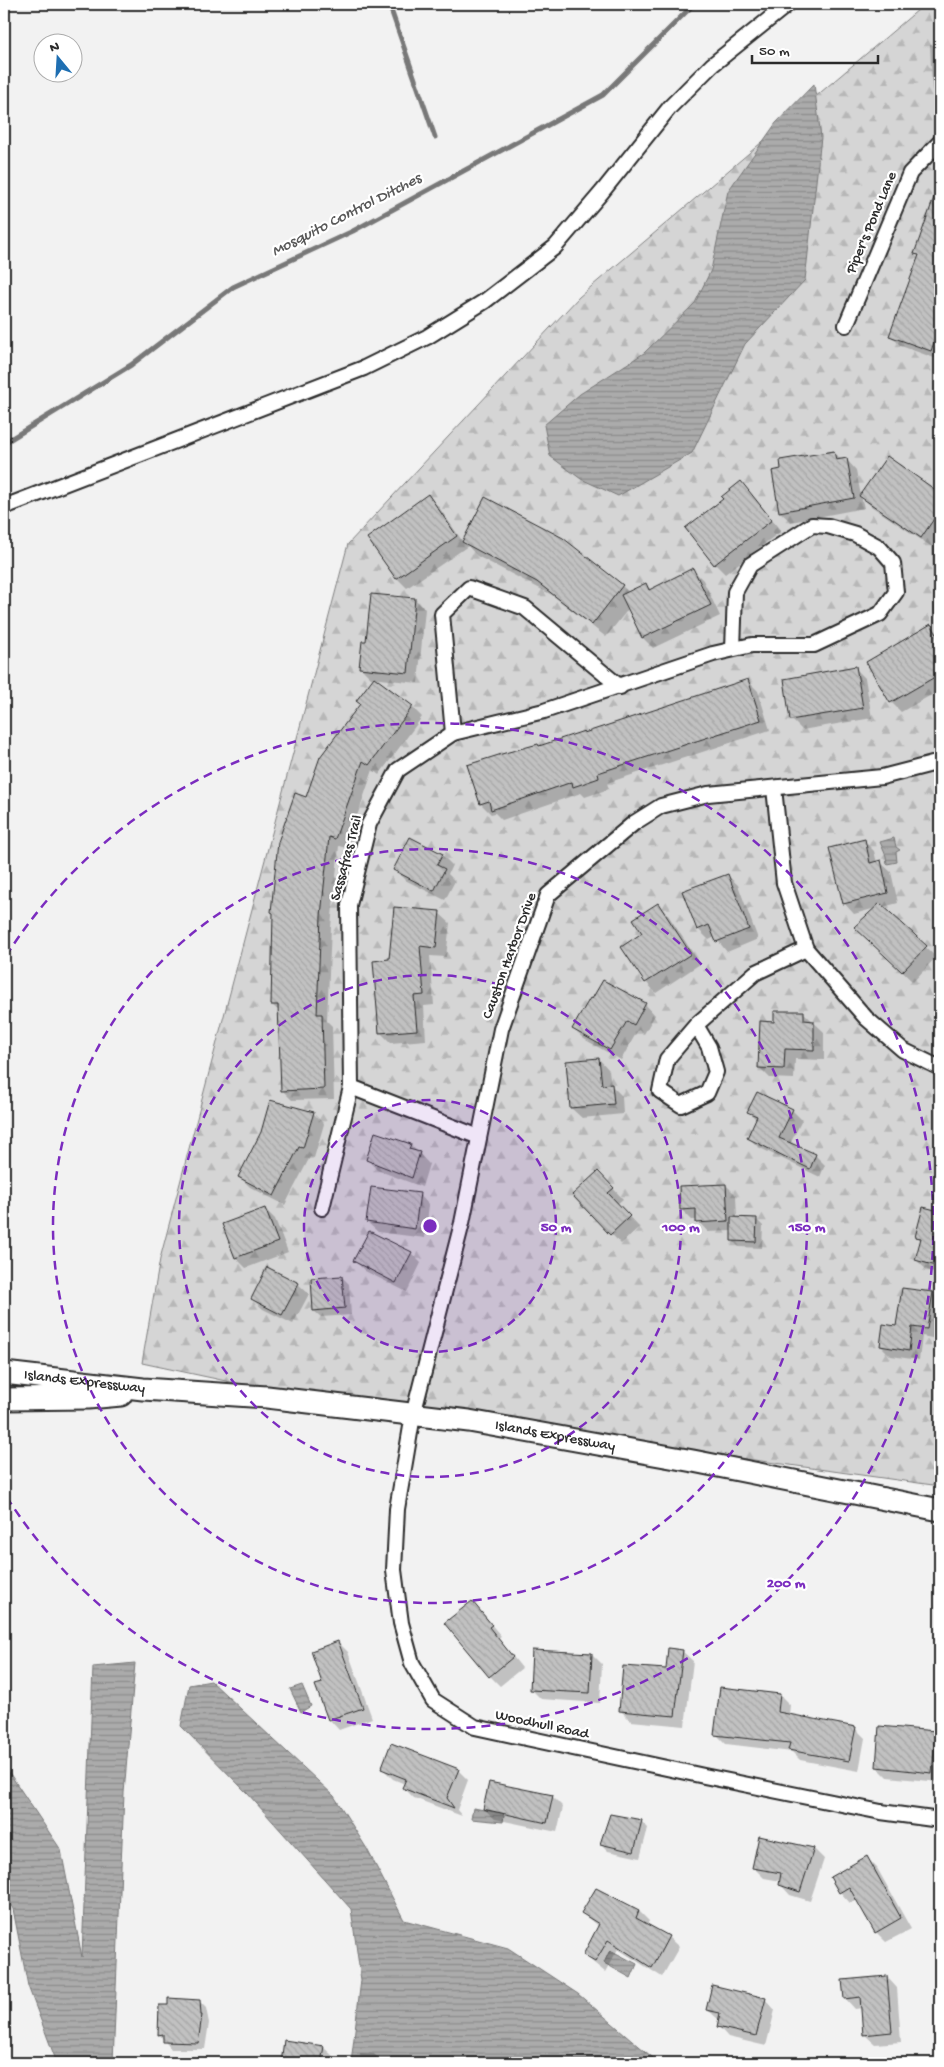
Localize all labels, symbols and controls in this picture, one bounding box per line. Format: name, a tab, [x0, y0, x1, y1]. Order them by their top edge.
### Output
north arrow	[32, 32, 82, 82]
scale bar	[752, 32, 878, 64]
text: N	[48, 39, 62, 58]
text: 50 m	[759, 43, 790, 61]
water label: Mosquito Control Ditches	[269, 169, 427, 262]
street label: Piper's Pond Lane	[842, 169, 902, 278]
street label: Sassafras Trail	[327, 813, 367, 903]
street label: Causton Harbor Drive	[479, 890, 541, 1022]
centre of rings	[421, 1217, 439, 1235]
text: 50 m	[541, 1219, 572, 1237]
text: 100 m	[661, 1219, 700, 1237]
text: 150 m	[788, 1219, 826, 1237]
street label: Islands Expressway	[23, 1366, 147, 1398]
street label: Islands Expressway	[493, 1417, 617, 1456]
text: 200 m	[767, 1575, 806, 1593]
street label: Woodhull Road	[494, 1706, 592, 1744]

